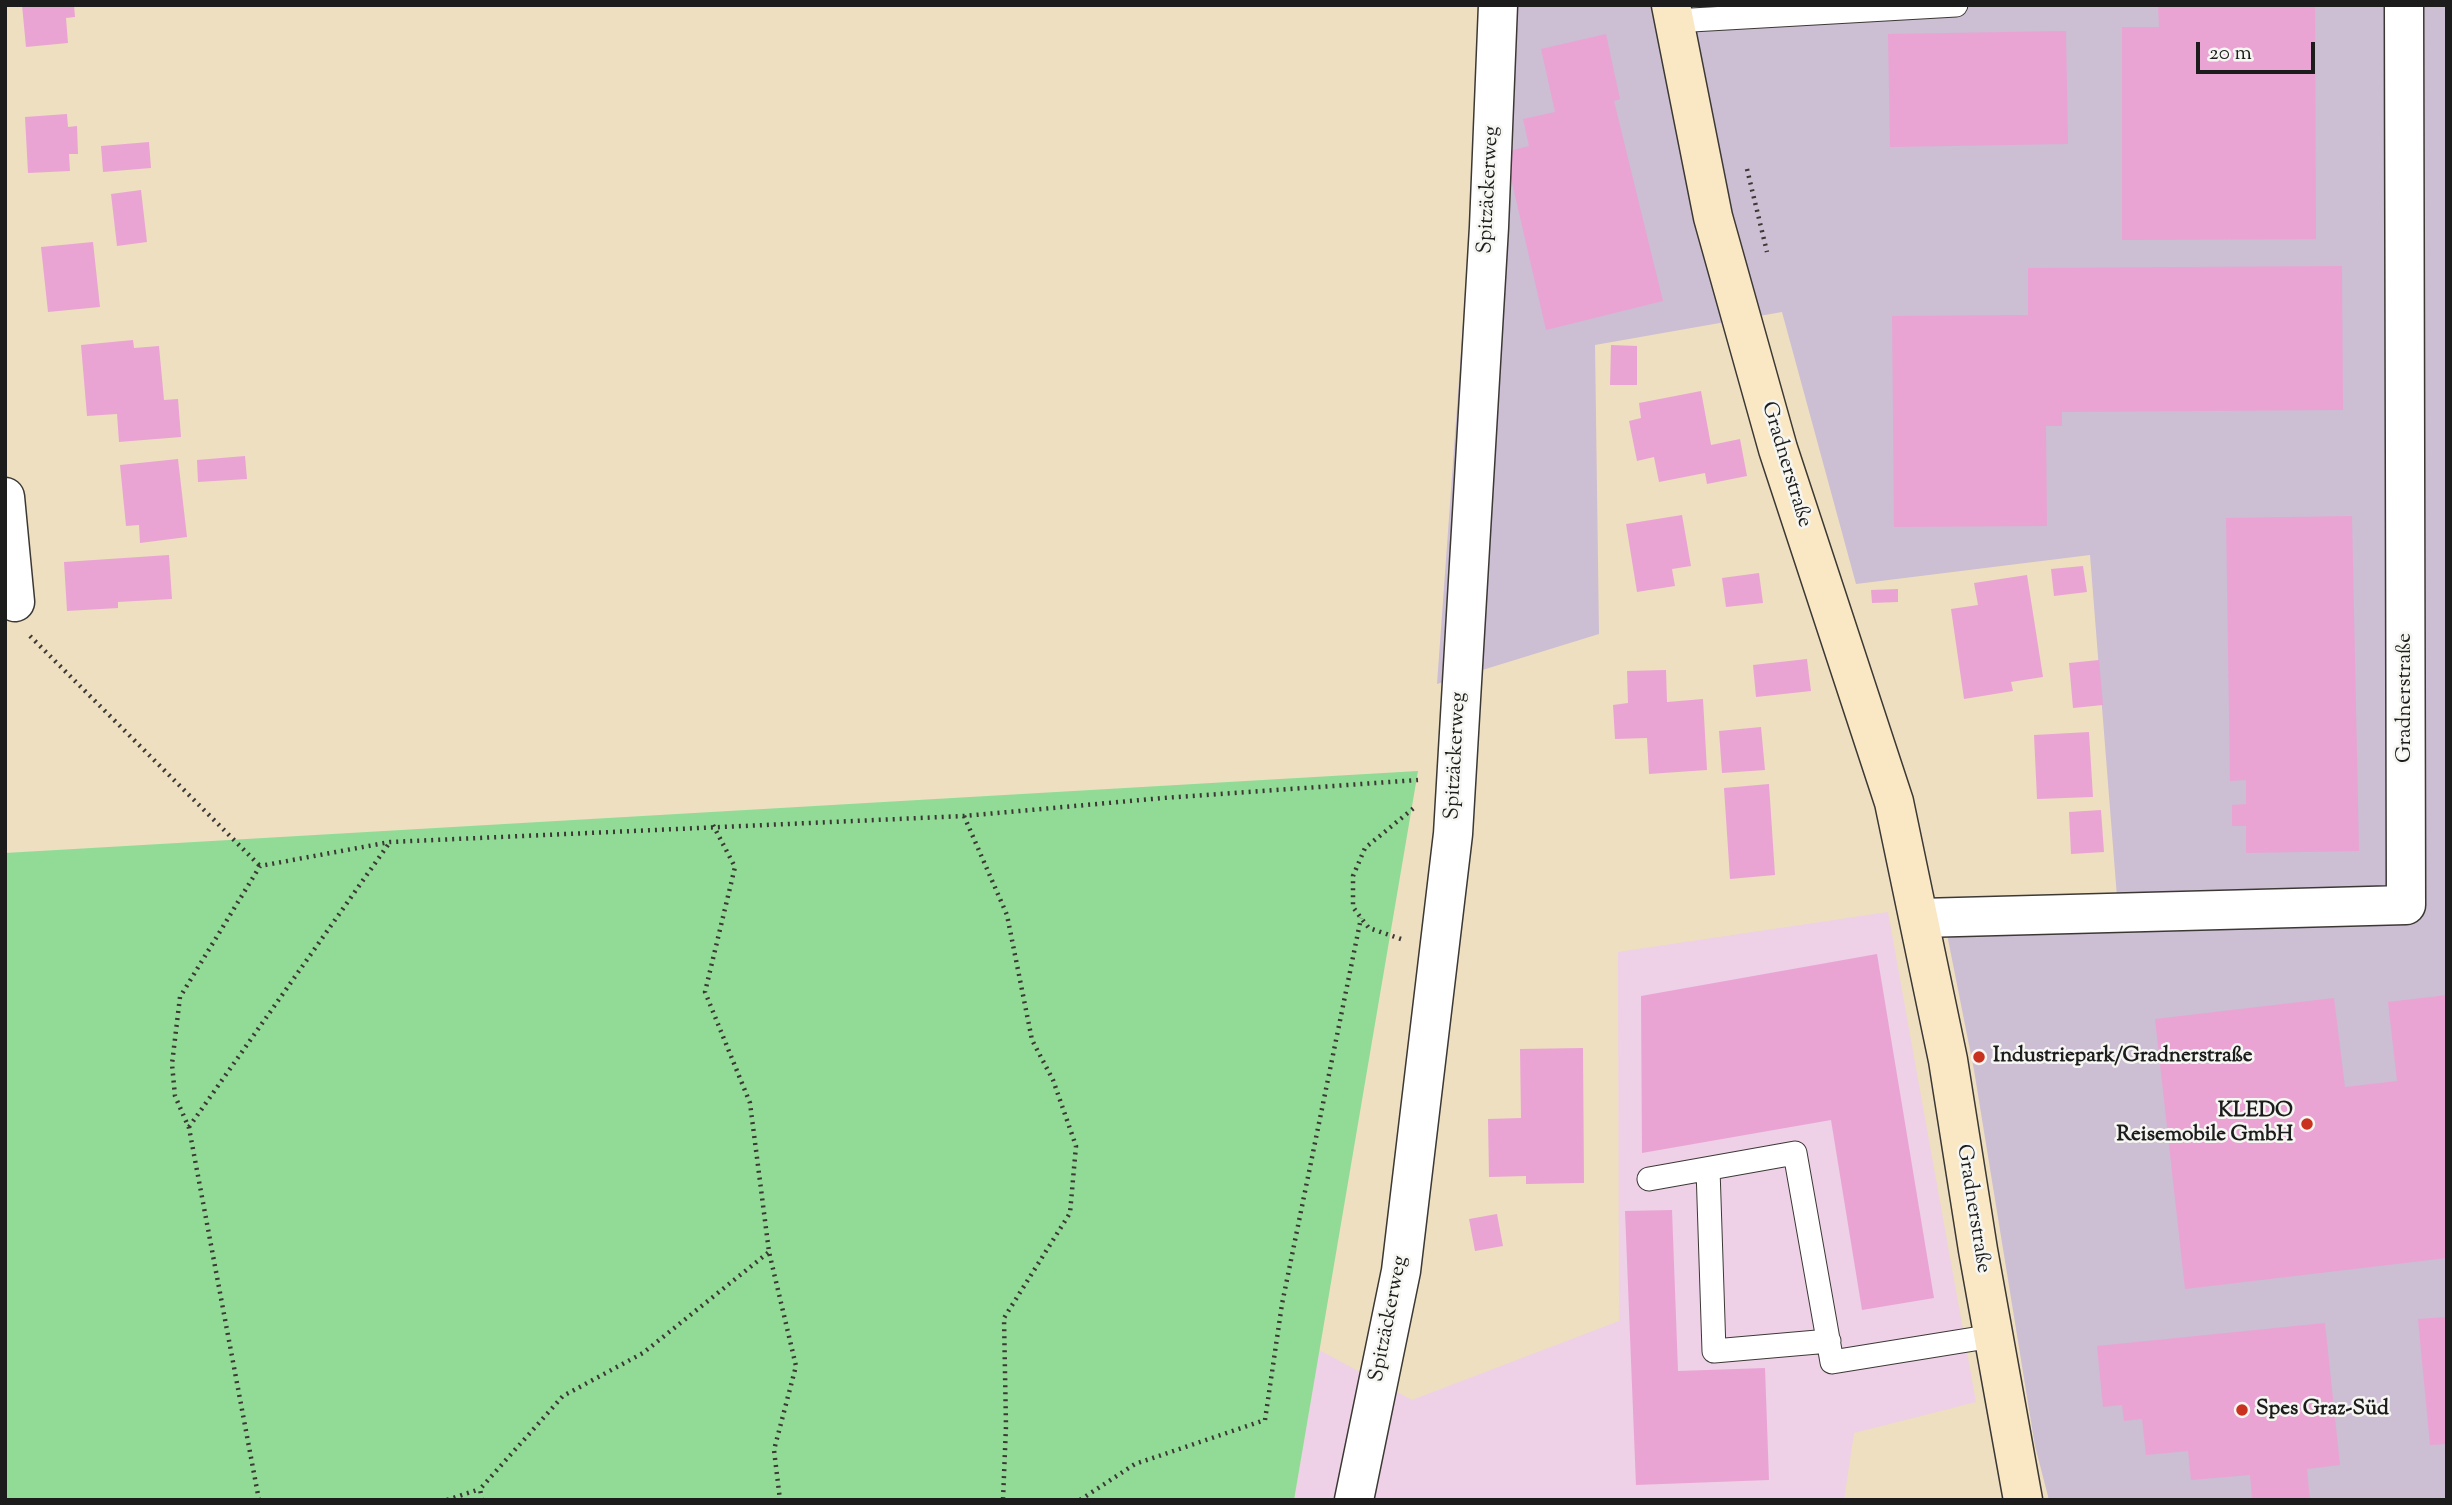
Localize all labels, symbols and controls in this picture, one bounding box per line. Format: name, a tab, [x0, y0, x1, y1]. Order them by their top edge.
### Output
scale bar	[2200, 28, 2319, 72]
text: 20 m	[2209, 39, 2252, 69]
street label: Spitzäckerweg	[1474, 126, 1506, 254]
street label: Gradnerstraße	[1754, 399, 1816, 531]
street label: Gradnerstraße	[2393, 633, 2419, 763]
street label: Spitzäckerweg	[1441, 692, 1473, 820]
place label: Industriepark/Gradnerstraße	[1993, 1044, 2253, 1070]
marker: Industriepark/Gradnerstraße	[1971, 1049, 1987, 1065]
place label: KLEDO Reisemobile GmbH	[2117, 1099, 2293, 1149]
marker: KLEDO Reisemobile GmbH	[2299, 1116, 2315, 1132]
street label: Gradnerstraße	[1949, 1143, 1995, 1275]
street label: Spitzäckerweg	[1365, 1254, 1415, 1384]
place label: Spes Graz-Süd	[2256, 1397, 2389, 1423]
marker: Spes Graz-Süd	[2234, 1402, 2250, 1418]

